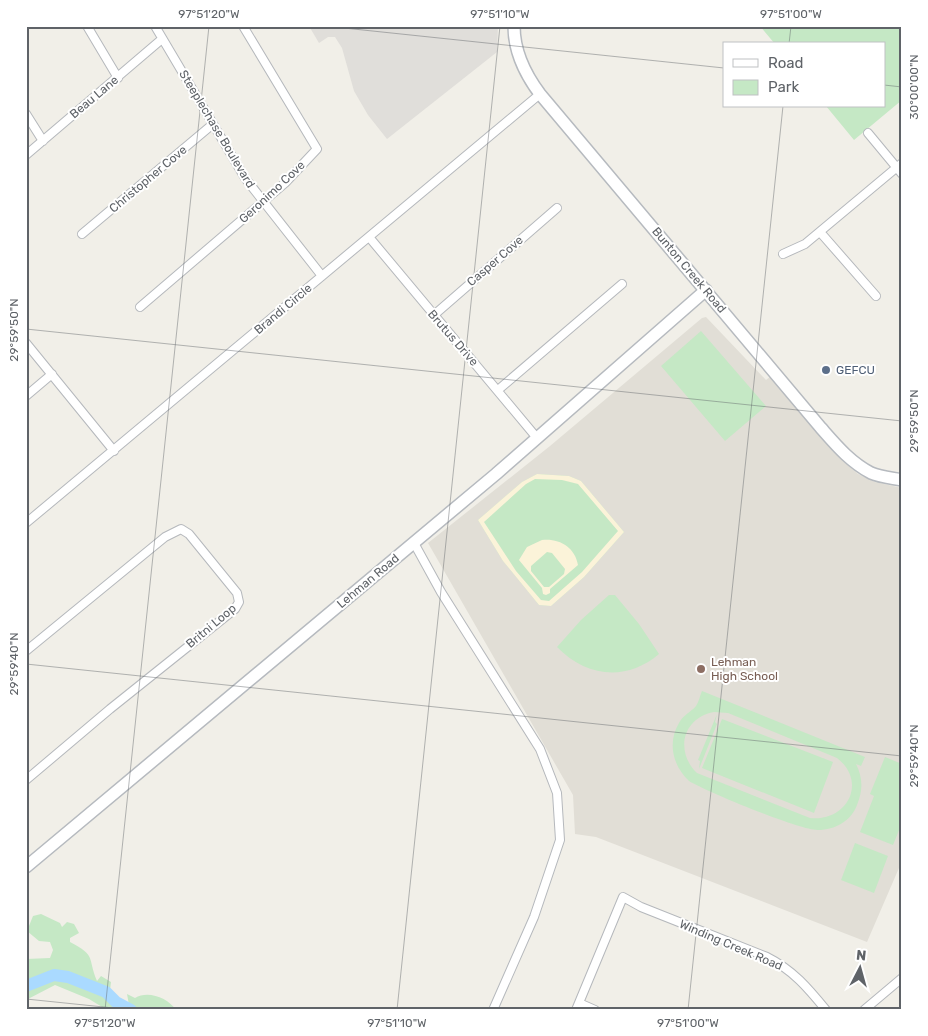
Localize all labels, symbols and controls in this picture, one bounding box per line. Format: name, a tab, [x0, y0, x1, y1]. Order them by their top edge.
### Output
text: 97°51'20"W	[178, 7, 240, 21]
text: 97°51'10"W	[470, 7, 530, 21]
text: 97°51'00"W	[760, 7, 822, 21]
legend	[723, 42, 886, 108]
text: Road	[768, 54, 804, 72]
text: 30°00'00"N	[907, 54, 921, 120]
street label: Steeplechase Boulevard	[176, 68, 258, 190]
street label: Beau Lane	[67, 73, 121, 121]
text: Park	[768, 78, 799, 96]
street label: Christopher Cove	[106, 142, 190, 215]
street label: Geronimo Cove	[236, 158, 308, 226]
street label: Bunton Creek Road	[649, 224, 729, 316]
street label: Casper Cove	[464, 233, 526, 289]
street label: Brandi Circle	[251, 281, 315, 337]
text: 29°59'50"N	[7, 298, 21, 362]
street label: Brutus Drive	[425, 307, 481, 369]
place label: GEFCU	[836, 363, 875, 377]
marker: GEFCU	[820, 364, 832, 376]
text: 29°59'50"N	[907, 389, 921, 453]
street label: Lehman Road	[334, 551, 402, 611]
street label: Britni Loop	[183, 601, 239, 651]
text: 29°59'40"N	[7, 633, 21, 695]
place label: Lehman High School	[711, 655, 778, 683]
marker: Lehman High School	[695, 663, 707, 675]
text: 29°59'40"N	[907, 725, 921, 787]
street label: Winding Creek Road	[677, 917, 785, 973]
north arrow	[836, 944, 886, 994]
text: N	[855, 947, 867, 965]
text: 97°51'20"W	[74, 1016, 136, 1030]
text: 97°51'10"W	[367, 1016, 427, 1030]
text: 97°51'00"W	[657, 1016, 719, 1030]

